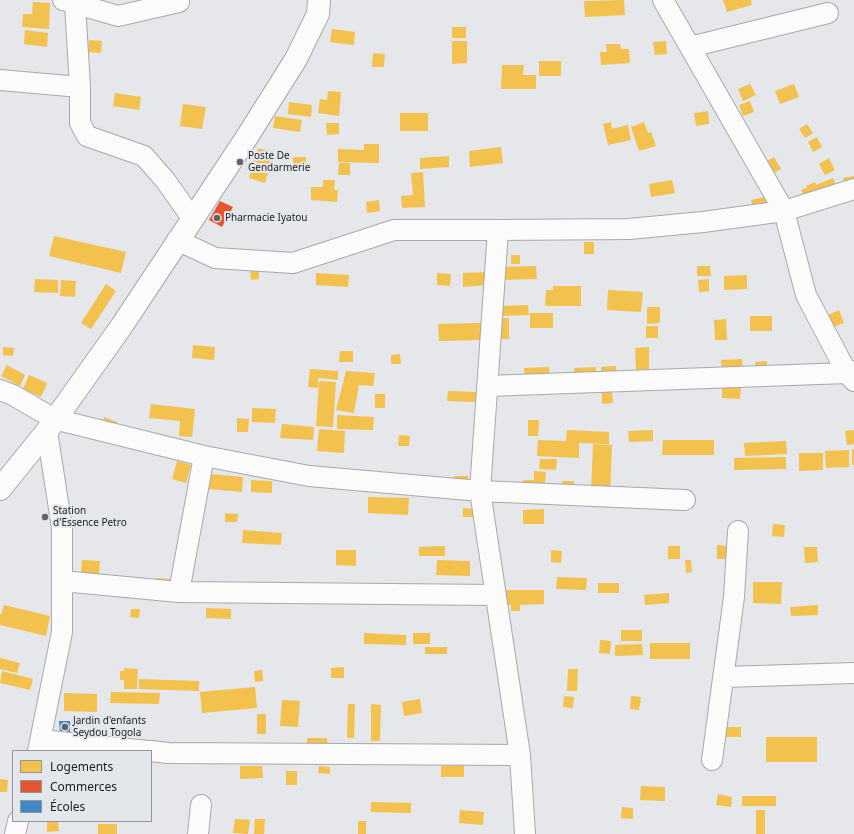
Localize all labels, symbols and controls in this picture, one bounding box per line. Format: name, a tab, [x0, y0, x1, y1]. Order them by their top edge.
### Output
place label: Poste De Gendarmerie	[248, 150, 310, 174]
marker: Poste De Gendarmerie	[235, 157, 245, 167]
place label: Pharmacie Iyatou	[225, 212, 307, 224]
marker: Pharmacie Iyatou	[212, 213, 222, 223]
place label: Station d'Essence Petro	[53, 505, 127, 528]
marker: Station d'Essence Petro	[40, 512, 50, 522]
place label: Jardin d'enfants Seydou Togola	[73, 715, 146, 738]
marker: Jardin d'enfants Seydou Togola	[60, 722, 70, 732]
legend	[12, 750, 152, 822]
text: Logements	[50, 758, 113, 775]
text: Commerces	[50, 778, 117, 795]
text: Écoles	[50, 798, 85, 815]

